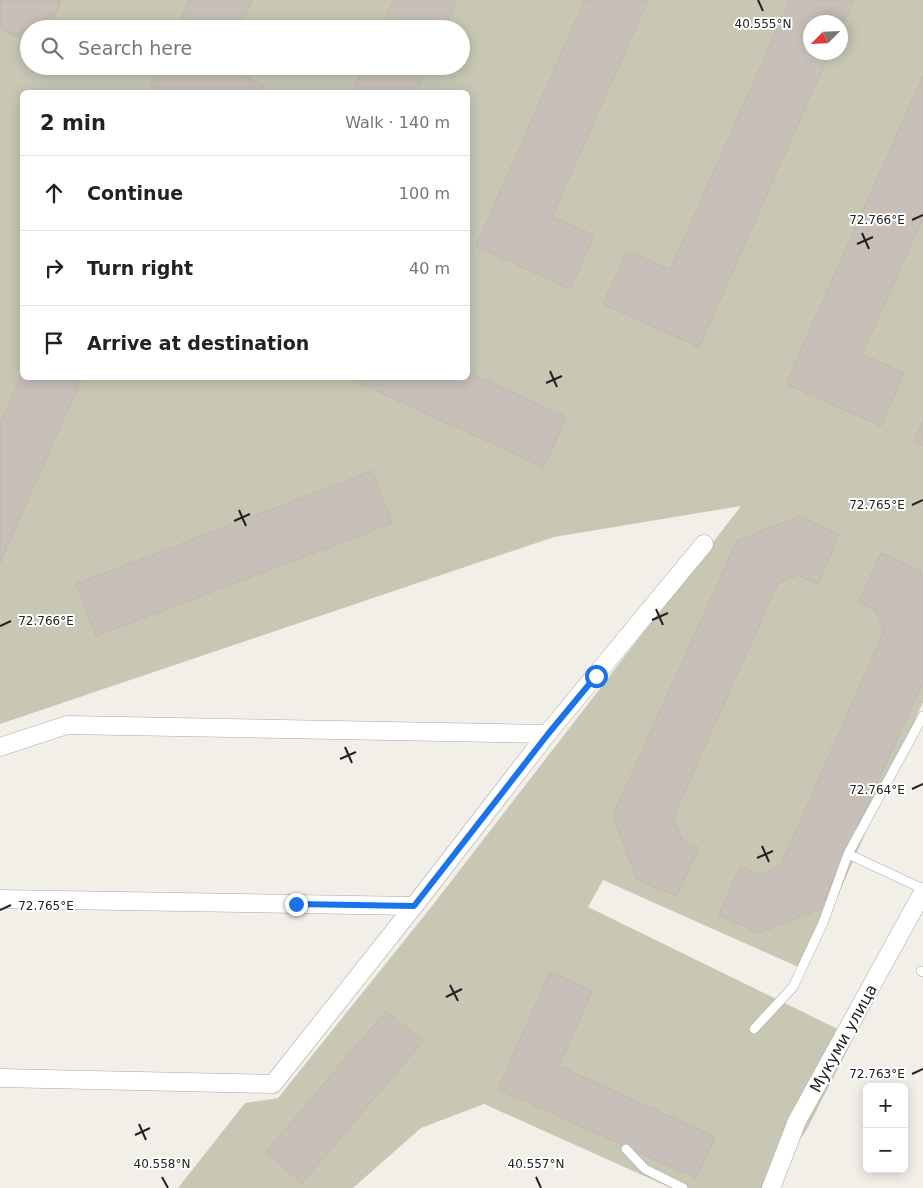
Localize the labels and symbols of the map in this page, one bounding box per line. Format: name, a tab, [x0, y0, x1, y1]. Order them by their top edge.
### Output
north arrow	[803, 15, 848, 60]
text: 40.555°N	[735, 17, 791, 31]
text: 72.766°E	[849, 213, 905, 227]
text: 72.765°E	[849, 498, 905, 512]
text: 72.766°E	[18, 614, 74, 628]
route start	[585, 665, 608, 688]
text: 72.764°E	[849, 783, 905, 797]
route end	[285, 893, 308, 916]
text: 72.765°E	[18, 899, 74, 913]
street label: Мукуми улица	[806, 981, 881, 1096]
text: 72.763°E	[849, 1067, 905, 1081]
text: 40.558°N	[134, 1157, 190, 1171]
text: 40.557°N	[508, 1157, 564, 1171]

